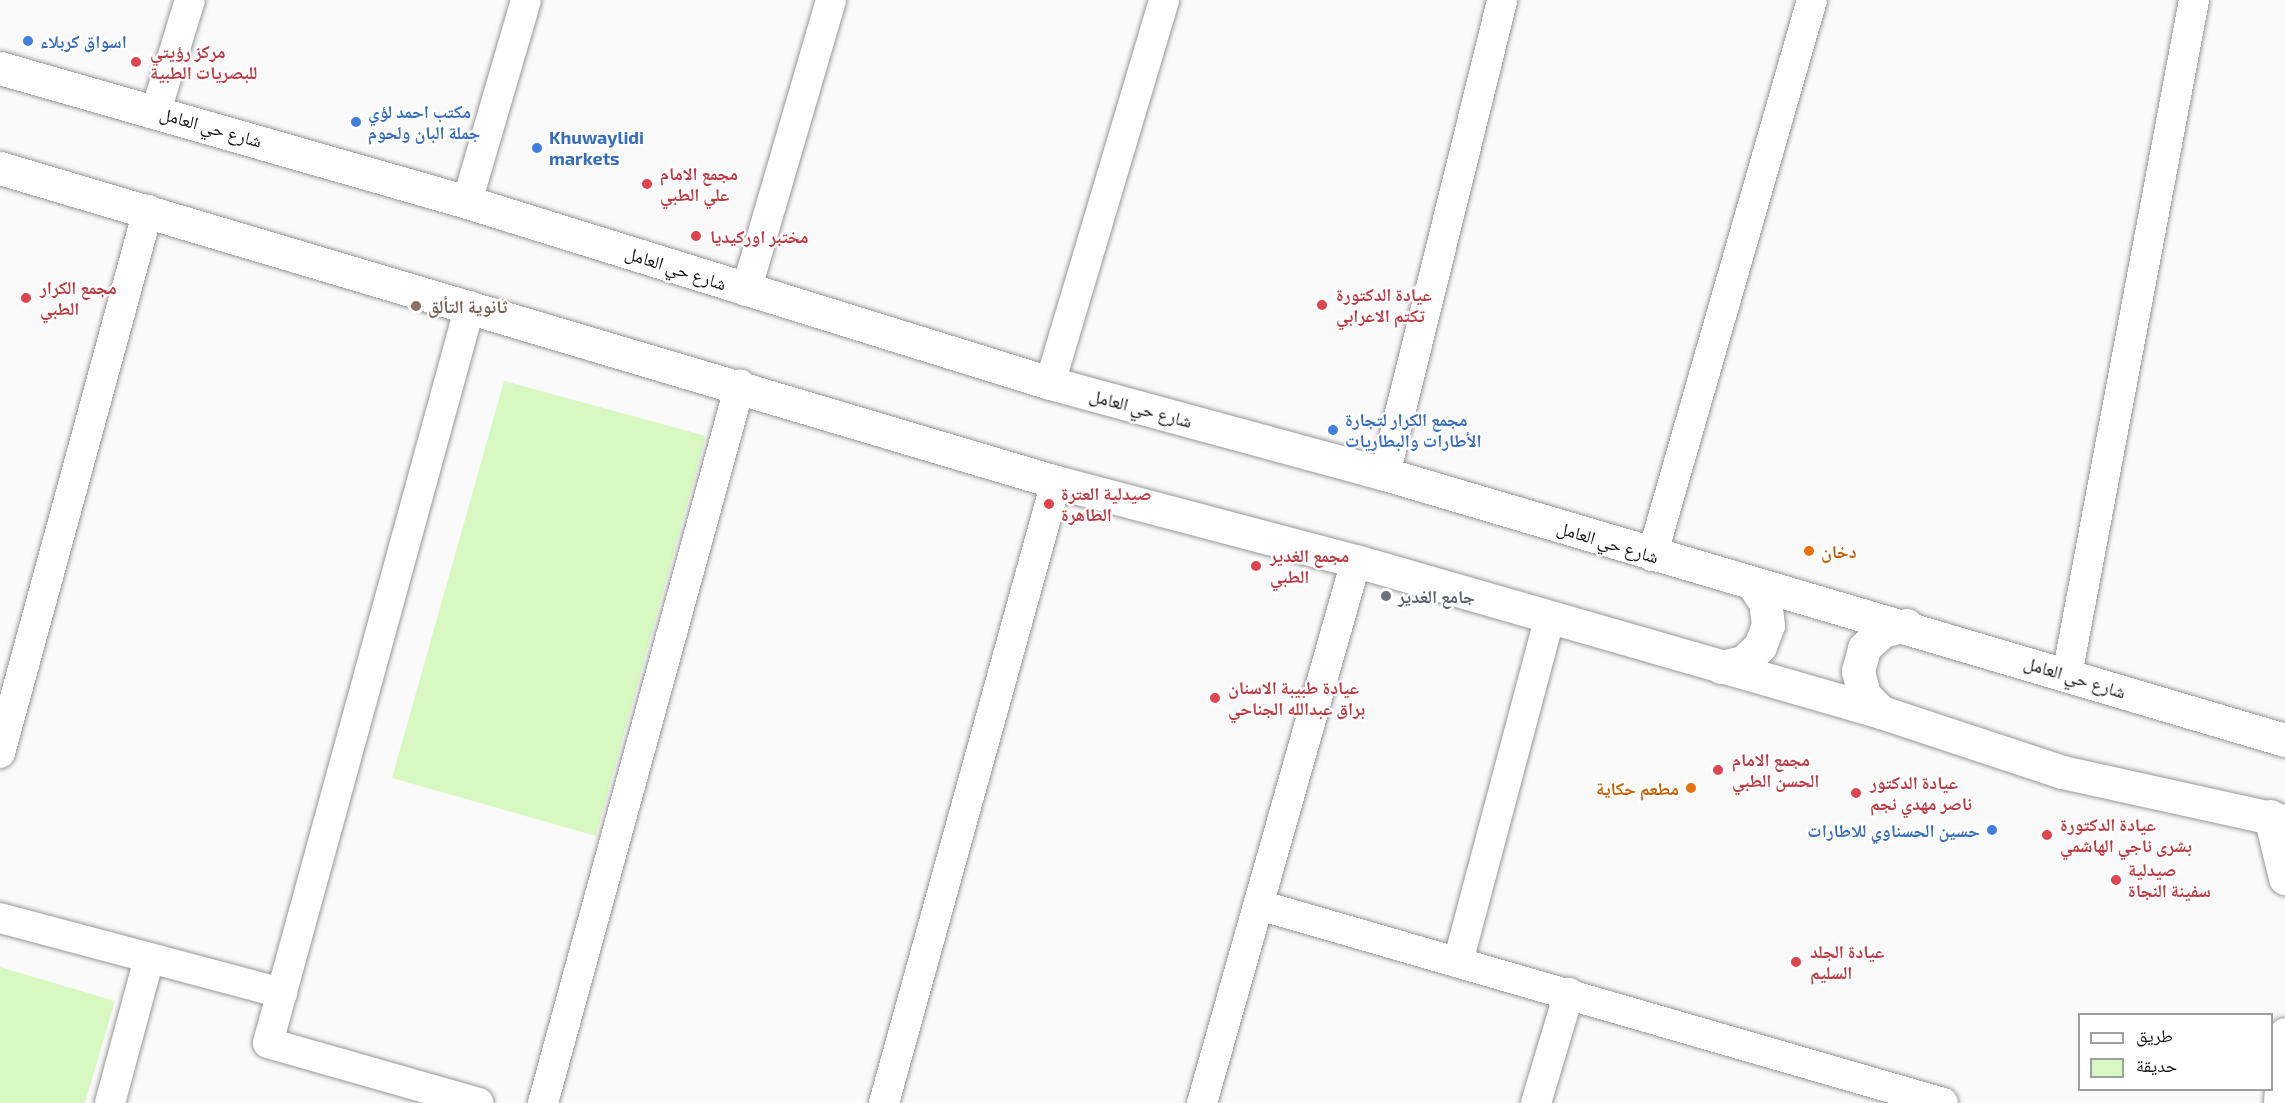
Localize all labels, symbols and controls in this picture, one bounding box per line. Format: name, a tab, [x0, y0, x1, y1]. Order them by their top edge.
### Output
place label: اسواق كربلاء	[40, 30, 127, 52]
marker: اسواق كربلاء	[21, 34, 35, 48]
place label: مركز رؤيتي للبصريات الطبية	[150, 41, 258, 84]
marker: مركز رؤيتي للبصريات الطبية	[127, 53, 145, 71]
place label: مكتب احمد لؤي جملة البان ولحوم	[368, 101, 481, 144]
street label: شارع حي العامل	[158, 102, 264, 152]
marker: مكتب احمد لؤي جملة البان ولحوم	[349, 115, 363, 129]
place label: Khuwaylidi markets	[549, 127, 644, 170]
marker: Khuwaylidi markets	[530, 141, 544, 155]
place label: مجمع الامام علي الطبي	[660, 163, 738, 206]
marker: مجمع الامام علي الطبي	[638, 175, 656, 193]
place label: مختبر اوركيديا	[710, 225, 808, 247]
marker: مختبر اوركيديا	[687, 227, 705, 245]
street label: شارع حي العامل	[623, 242, 729, 294]
place label: مجمع الكرار الطبي	[40, 277, 117, 320]
place label: عيادة الدكتورة تكتم الاعرابي	[1336, 284, 1432, 326]
marker: مجمع الكرار الطبي	[17, 289, 35, 307]
place label: ثانوية التألق	[428, 295, 508, 317]
marker: عيادة الدكتورة تكتم الاعرابي	[1313, 296, 1331, 314]
marker: ثانوية التألق	[409, 299, 423, 313]
street label: شارع حي العامل	[1087, 384, 1195, 432]
place label: مجمع الكرار لتجارة الأطارات والبطاريات	[1345, 409, 1482, 452]
marker: مجمع الكرار لتجارة الأطارات والبطاريات	[1326, 423, 1340, 437]
place label: صيدلية العترة الطاهرة	[1061, 483, 1152, 526]
marker: صيدلية العترة الطاهرة	[1042, 497, 1056, 511]
street label: شارع حي العامل	[1555, 516, 1661, 568]
place label: دخان	[1821, 540, 1857, 562]
marker: دخان	[1802, 544, 1816, 558]
place label: مجمع الغدير الطبي	[1270, 545, 1349, 588]
marker: مجمع الغدير الطبي	[1247, 557, 1265, 575]
place label: جامع الغدير	[1398, 585, 1475, 607]
marker: جامع الغدير	[1379, 589, 1393, 603]
street label: شارع حي العامل	[2022, 651, 2128, 703]
place label: عيادة طبيبة الاسنان براق عبدالله الجناحي	[1228, 677, 1365, 720]
marker: عيادة طبيبة الاسنان براق عبدالله الجناحي	[1206, 689, 1224, 707]
place label: مجمع الامام الحسن الطبي	[1732, 749, 1819, 792]
marker: مجمع الامام الحسن الطبي	[1709, 761, 1727, 779]
place label: عيادة الدكتور ناصر مهدي نجم	[1870, 772, 1972, 814]
place label: مطعم حكاية	[1596, 777, 1679, 799]
marker: مطعم حكاية	[1684, 781, 1698, 795]
marker: عيادة الدكتور ناصر مهدي نجم	[1847, 784, 1865, 802]
place label: عيادة الدكتورة بشرى ناجي الهاشمي	[2060, 814, 2192, 856]
place label: حسين الحسناوي للاطارات	[1807, 819, 1980, 841]
marker: حسين الحسناوي للاطارات	[1985, 823, 1999, 837]
marker: عيادة الدكتورة بشرى ناجي الهاشمي	[2038, 826, 2056, 844]
place label: صيدلية سفينة النجاة	[2128, 859, 2211, 902]
marker: صيدلية سفينة النجاة	[2109, 873, 2123, 887]
place label: عيادة الجلد السليم	[1810, 941, 1884, 984]
marker: عيادة الجلد السليم	[1787, 953, 1805, 971]
legend	[2078, 1013, 2273, 1091]
text: طريق	[2136, 1024, 2173, 1046]
text: حديقة	[2136, 1054, 2177, 1076]

